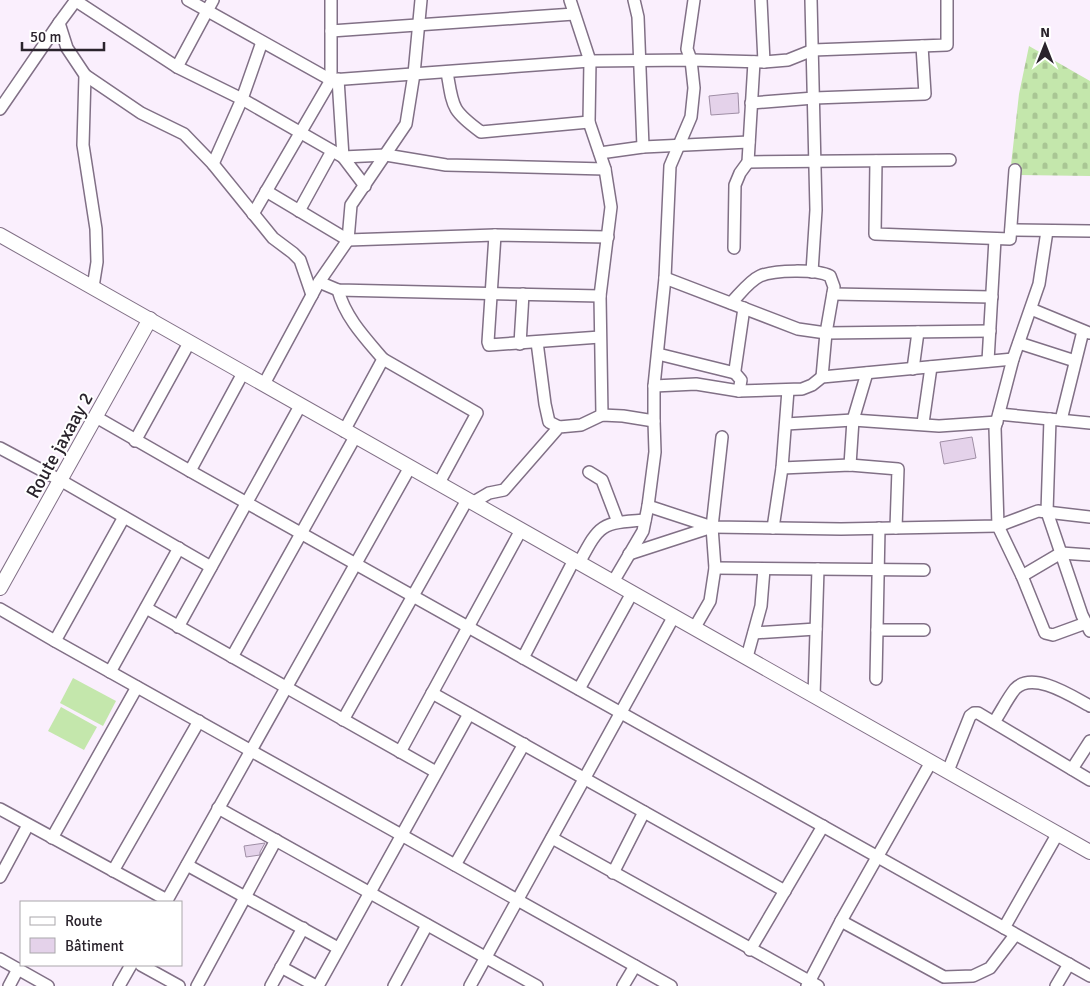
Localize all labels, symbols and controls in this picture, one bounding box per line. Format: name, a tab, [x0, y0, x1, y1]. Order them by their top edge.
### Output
scale bar	[22, 20, 105, 52]
north arrow	[1020, 20, 1070, 70]
text: N	[1040, 24, 1050, 41]
text: 50 m	[30, 28, 61, 46]
street label: Route jaxaay 2	[21, 388, 99, 503]
legend	[20, 901, 182, 966]
text: Route	[65, 912, 102, 930]
text: Bâtiment	[65, 937, 124, 955]

